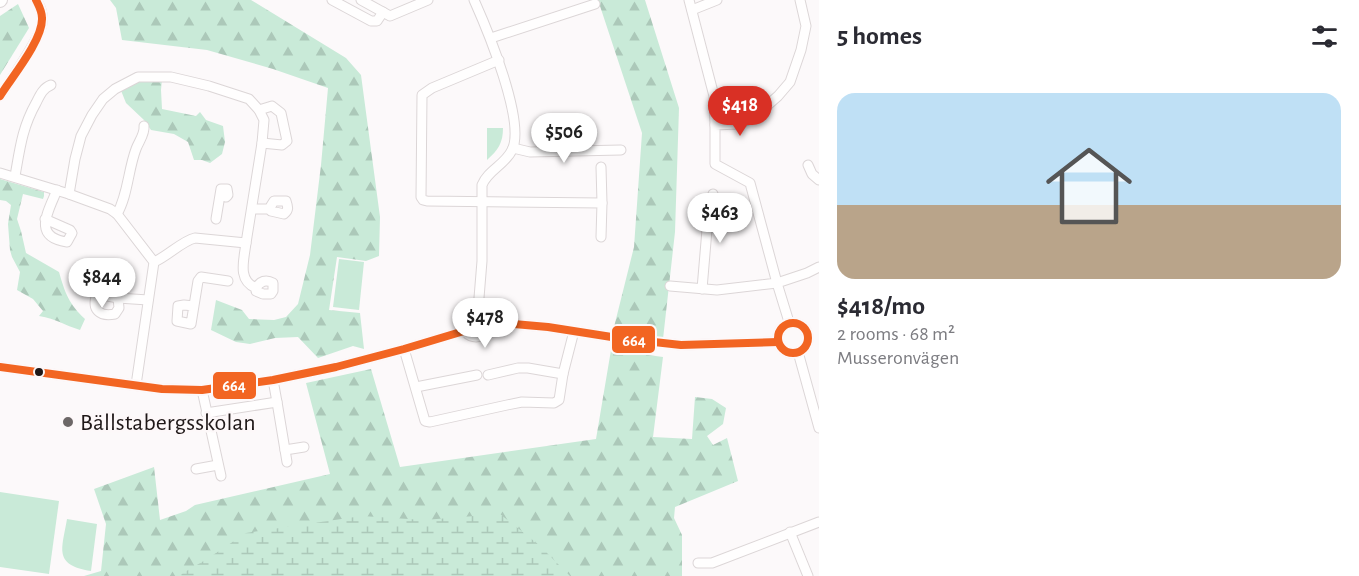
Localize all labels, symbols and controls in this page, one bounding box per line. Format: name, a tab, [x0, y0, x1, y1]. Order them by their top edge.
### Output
icon: filters	[1308, 20, 1341, 53]
text: 5 homes	[837, 23, 922, 49]
pin: $418	[704, 86, 776, 137]
text: $418	[722, 95, 758, 115]
pin: $506	[528, 113, 600, 164]
text: $506	[545, 122, 583, 142]
icon: home	[1035, 132, 1143, 240]
pin: $463	[684, 193, 756, 244]
text: $463	[701, 202, 739, 222]
pin: $844	[66, 258, 138, 309]
text: $844	[83, 267, 121, 287]
text: $418/mo	[837, 293, 925, 319]
pin: $478	[449, 298, 521, 349]
text: $478	[466, 307, 504, 327]
text: 2 rooms · 68 m²	[837, 324, 955, 344]
line badge: 664	[611, 325, 656, 354]
text: 664	[622, 333, 646, 349]
text: Musseronvägen	[837, 348, 959, 368]
unlabelled marker	[33, 366, 45, 378]
line badge: 664	[212, 371, 257, 400]
text: 664	[222, 378, 246, 394]
place label: Bällstabergsskolan	[80, 411, 256, 435]
marker: Bällstabergsskolan	[61, 415, 75, 429]

